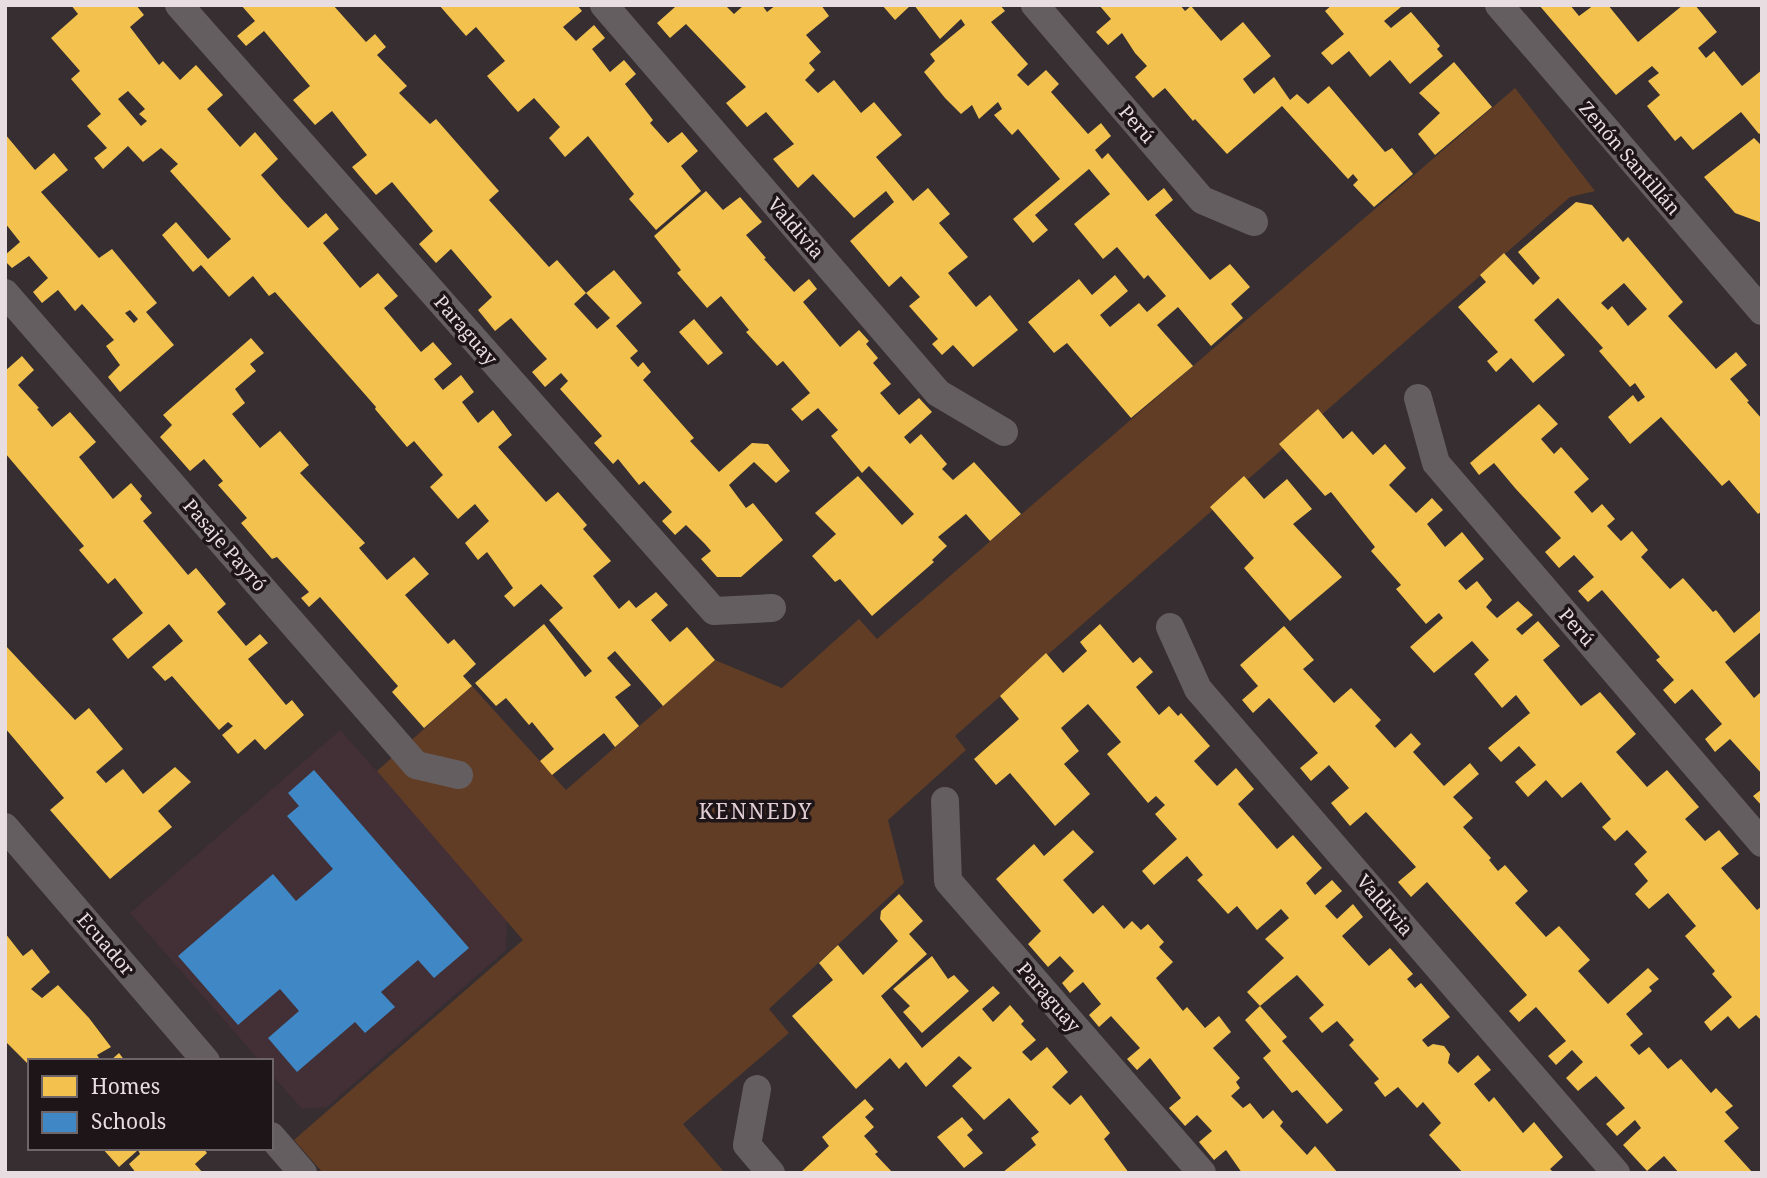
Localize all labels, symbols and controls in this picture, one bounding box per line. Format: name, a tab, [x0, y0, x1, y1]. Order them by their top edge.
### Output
street label: Zenón Santillán	[1573, 96, 1687, 220]
street label: Perú	[1113, 99, 1161, 149]
street label: Valdivia	[762, 192, 830, 264]
street label: Paraguay	[428, 289, 504, 371]
street label: Pasaje Payró	[178, 493, 272, 597]
street label: Perú	[1553, 602, 1601, 652]
district label: KENNEDY	[699, 797, 813, 825]
street label: Valdivia	[1351, 869, 1419, 941]
street label: Ecuador	[71, 907, 141, 981]
street label: Paraguay	[1011, 956, 1087, 1038]
legend	[28, 1059, 273, 1150]
text: Homes	[91, 1072, 160, 1100]
text: Schools	[91, 1107, 166, 1135]

